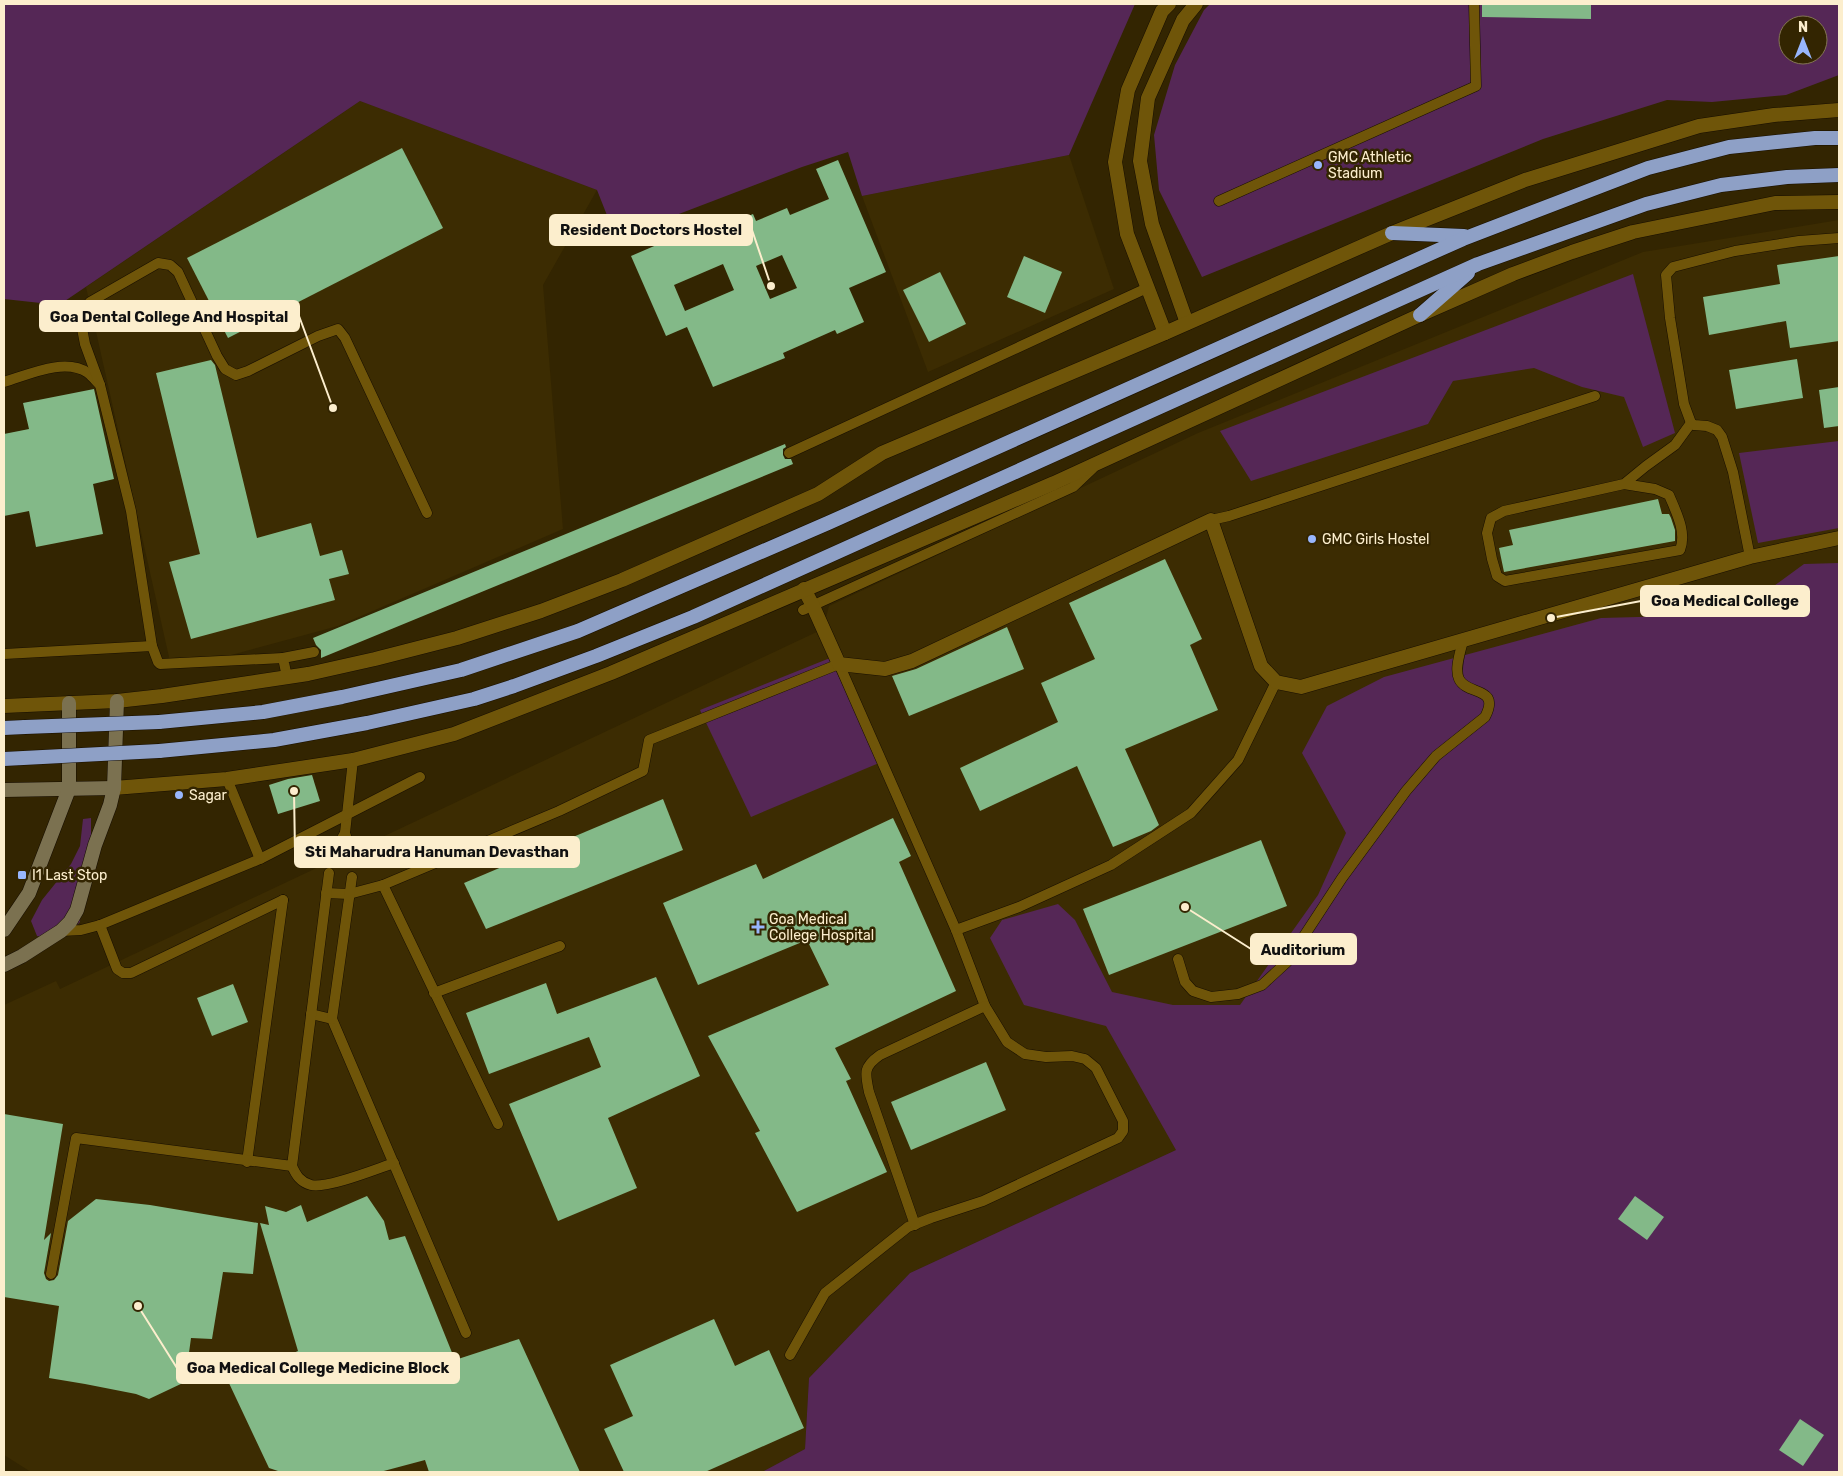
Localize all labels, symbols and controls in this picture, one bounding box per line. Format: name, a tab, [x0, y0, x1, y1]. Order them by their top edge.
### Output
north arrow	[1778, 15, 1828, 65]
text: N	[1798, 19, 1808, 36]
place label: GMC Athletic Stadium	[1328, 149, 1412, 182]
marker: GMC Athletic Stadium	[1312, 159, 1324, 171]
callout: Resident Doctors Hostel	[550, 215, 752, 245]
text: Resident Doctors Hostel	[560, 221, 742, 239]
callout: Goa Dental College And Hospital	[40, 301, 299, 331]
text: Goa Dental College And Hospital	[50, 308, 288, 326]
place label: GMC Girls Hostel	[1322, 531, 1430, 548]
marker: GMC Girls Hostel	[1306, 533, 1318, 545]
callout: Goa Medical College	[1641, 586, 1809, 616]
text: Goa Medical College	[1651, 592, 1799, 610]
place label: Sagar	[189, 787, 228, 804]
marker: Sagar	[173, 789, 185, 801]
callout: Sti Maharudra Hanuman Devasthan	[295, 837, 579, 867]
text: Sti Maharudra Hanuman Devasthan	[305, 843, 569, 861]
place label: I1 Last Stop	[32, 867, 107, 884]
marker: I1 Last Stop	[16, 869, 28, 881]
place label: Goa Medical College Hospital	[769, 911, 874, 944]
marker: Goa Medical College Hospital	[751, 920, 765, 934]
callout: Auditorium	[1251, 934, 1356, 964]
text: Auditorium	[1261, 941, 1345, 959]
callout: Goa Medical College Medicine Block	[177, 1353, 459, 1383]
text: Goa Medical College Medicine Block	[187, 1359, 450, 1377]

